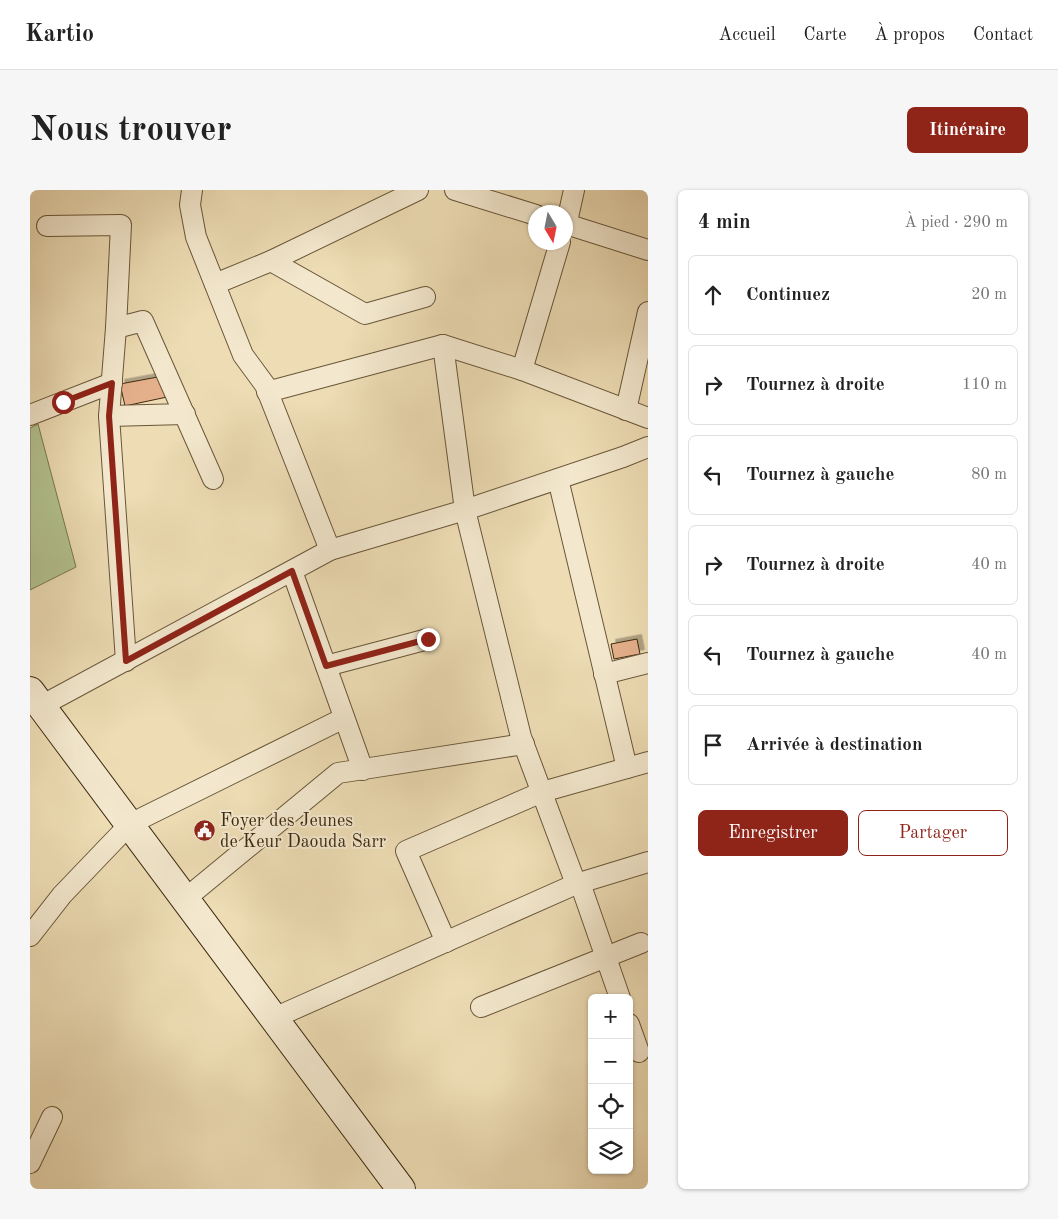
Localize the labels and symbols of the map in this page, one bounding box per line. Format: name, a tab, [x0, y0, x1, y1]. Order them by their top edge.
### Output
north arrow	[528, 205, 573, 250]
route start	[52, 391, 75, 414]
route end	[417, 628, 440, 651]
place label: Foyer des Jeunes de Keur Daouda Sarr	[220, 812, 387, 851]
public building icon: Foyer des Jeunes de Keur Daouda Sarr	[192, 819, 216, 843]

